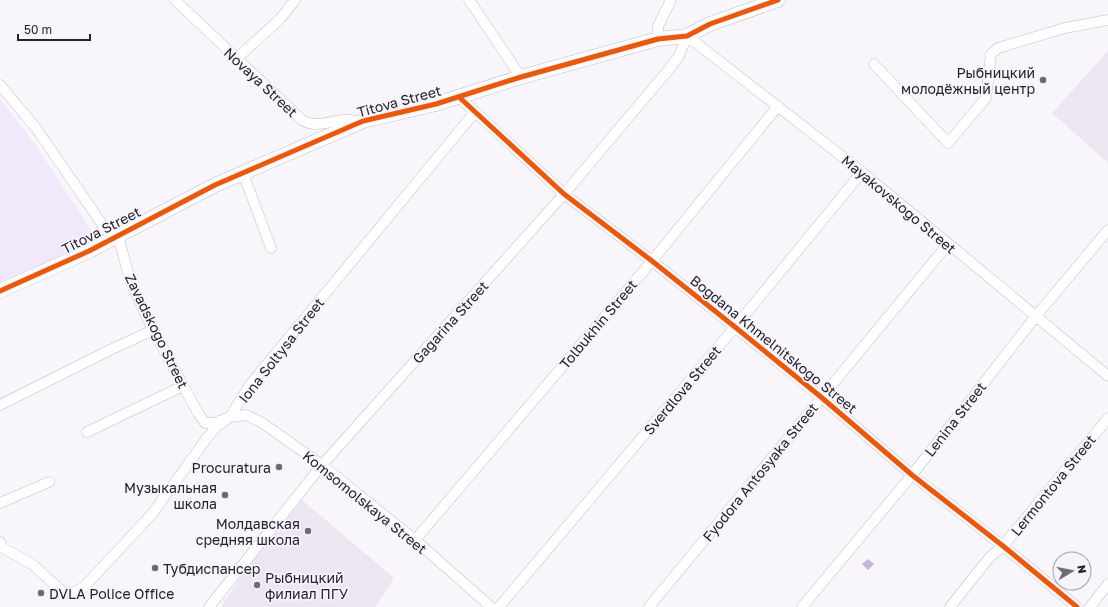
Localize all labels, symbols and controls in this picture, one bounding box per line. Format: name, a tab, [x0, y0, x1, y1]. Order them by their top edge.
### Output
scale bar	[18, 16, 90, 42]
text: 50 m	[24, 22, 52, 37]
street label: Novaya Street	[221, 44, 301, 120]
place label: Рыбницкий молодёжный центр	[901, 64, 1035, 97]
marker: Рыбницкий молодёжный центр	[1038, 75, 1048, 85]
street label: Titova Street	[355, 82, 443, 120]
street label: Mayakovskogo Street	[838, 151, 960, 257]
street label: Titova Street	[59, 203, 143, 257]
street label: Zavadskogo Street	[122, 271, 192, 391]
street label: Bogdana Khmelnitskogo Street	[687, 271, 861, 417]
street label: Tolbukhin Street	[556, 276, 640, 372]
street label: Gagarina Street	[409, 277, 491, 367]
street label: Iona Soltysa Street	[235, 294, 327, 406]
street label: Sverdlova Street	[640, 342, 724, 438]
street label: Lenina Street	[921, 378, 989, 460]
street label: Fyodora Antosyaka Street	[699, 399, 821, 545]
street label: Lermontova Street	[1007, 431, 1099, 539]
street label: Komsomolskaya Street	[300, 447, 430, 557]
place label: Procuratura	[192, 459, 271, 476]
marker: Procuratura	[274, 462, 284, 472]
place label: Музыкальная школа	[124, 479, 217, 512]
marker: Музыкальная школа	[220, 490, 230, 500]
place label: Молдавская средняя школа	[196, 515, 300, 548]
marker: Молдавская средняя школа	[303, 526, 313, 536]
north arrow	[1052, 551, 1092, 591]
place label: Тубдиспансер	[163, 560, 260, 577]
marker: Тубдиспансер	[150, 563, 160, 573]
text: N	[1075, 564, 1089, 574]
place label: Рыбницкий филиал ПГУ	[265, 569, 349, 602]
marker: Рыбницкий филиал ПГУ	[252, 580, 262, 590]
place label: DVLA Police Office	[49, 585, 174, 602]
marker: DVLA Police Office	[36, 588, 46, 598]

